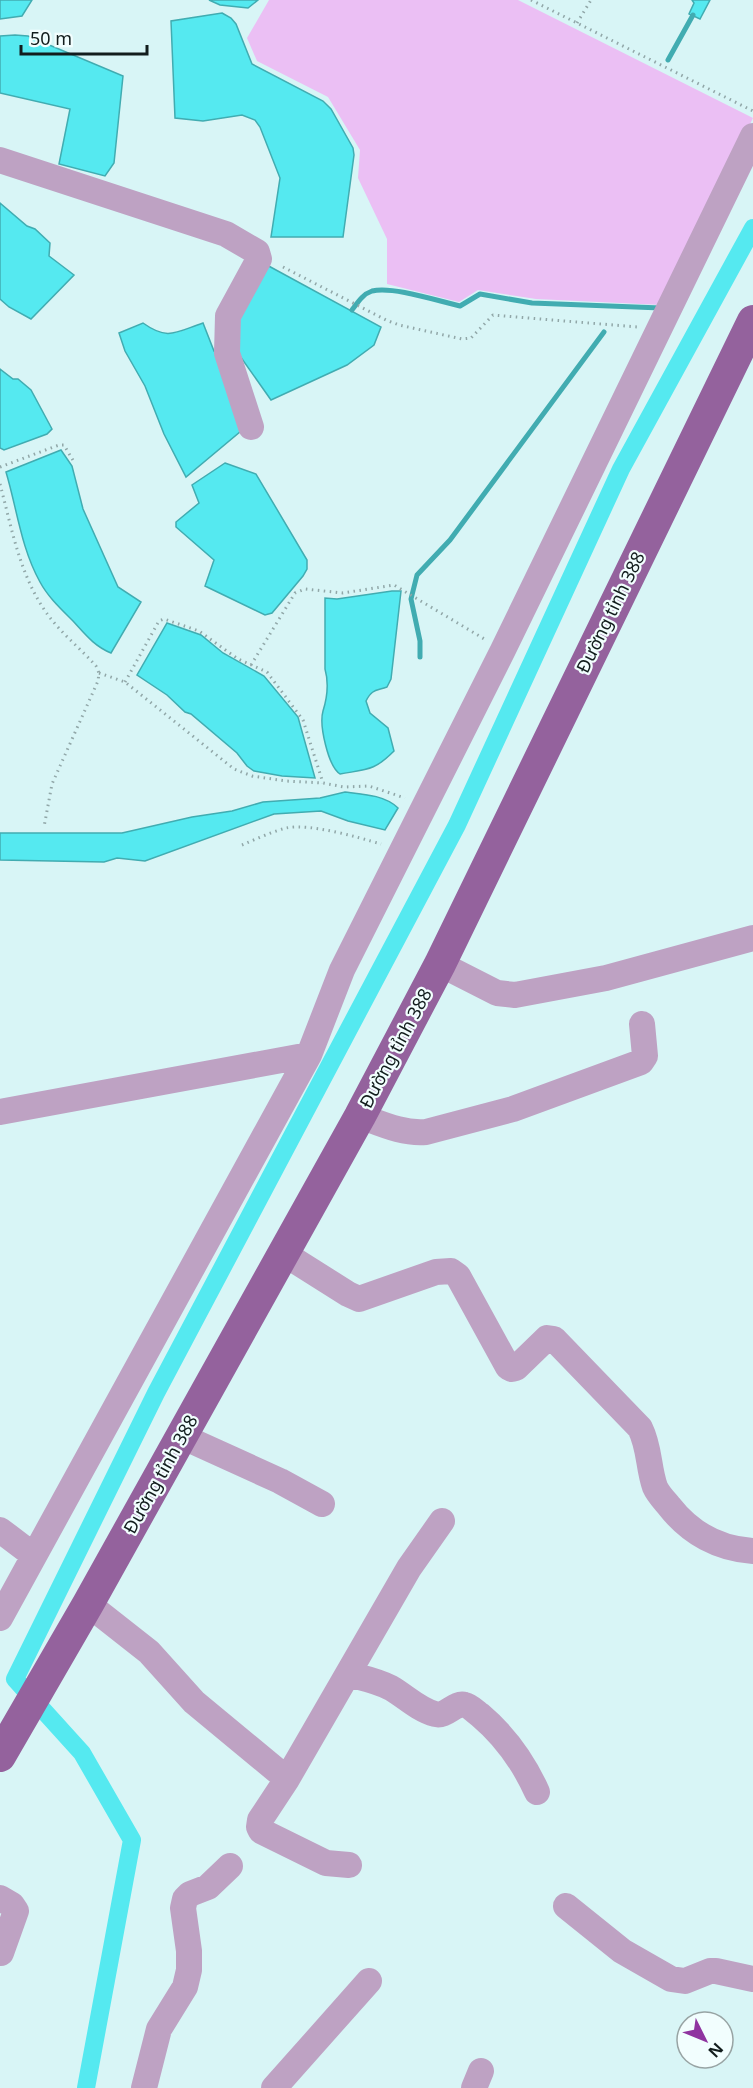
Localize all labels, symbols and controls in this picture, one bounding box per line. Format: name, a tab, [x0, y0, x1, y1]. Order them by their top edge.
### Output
scale bar	[21, 18, 147, 56]
text: 50 m	[30, 26, 72, 50]
street label: Đường tỉnh 388	[570, 547, 650, 677]
street label: Đường tỉnh 388	[353, 984, 437, 1112]
street label: Đường tỉnh 388	[117, 1410, 203, 1538]
north arrow	[675, 2010, 735, 2070]
text: N	[703, 2038, 728, 2062]

